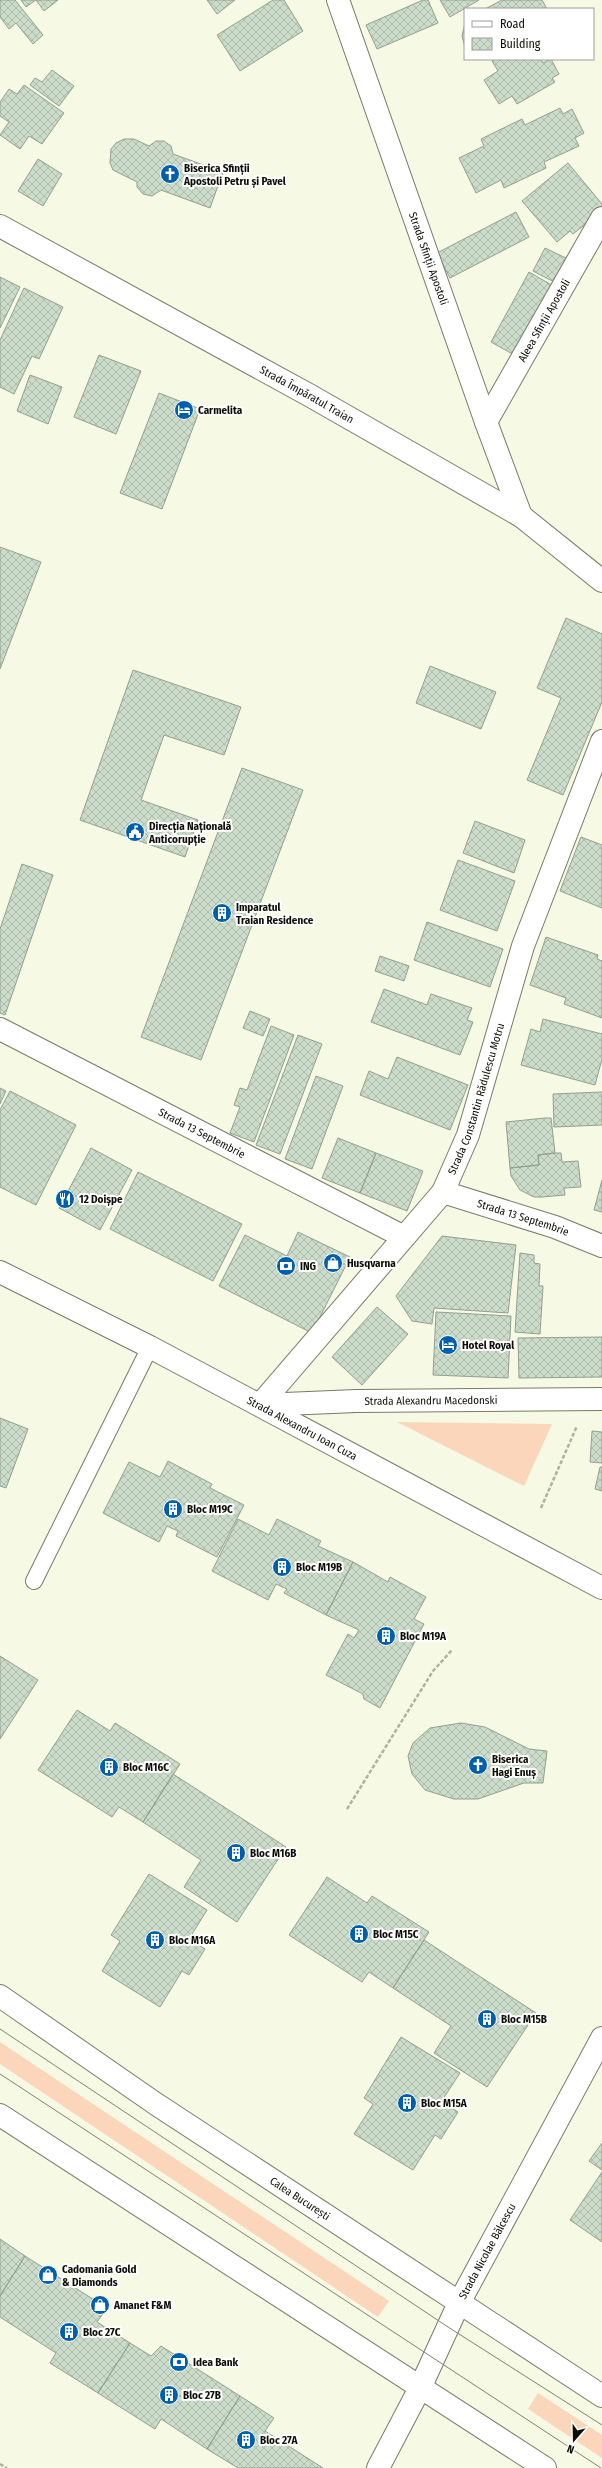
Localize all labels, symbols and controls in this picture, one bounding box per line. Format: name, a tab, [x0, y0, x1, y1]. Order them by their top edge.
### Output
legend	[464, 8, 594, 60]
text: Road	[500, 17, 525, 31]
text: Building	[500, 37, 541, 51]
place label: Biserica Sfinții Apostoli Petru și Pavel	[183, 162, 287, 188]
church icon: Biserica Sfinții Apostoli Petru și Pavel	[159, 163, 181, 185]
street label: Strada Sfinții Apostoli	[406, 210, 451, 307]
street label: Aleea Sfinții Apostoli	[515, 276, 573, 364]
street label: Strada Împăratul Traian	[258, 363, 356, 426]
hotel icon: Carmelita	[173, 399, 195, 421]
place label: Carmelita	[198, 404, 243, 417]
place label: Direcția Națională Anticorupție	[148, 820, 232, 846]
public building icon: Direcția Națională Anticorupție	[124, 821, 146, 843]
place label: Imparatul Traian Residence	[236, 901, 314, 927]
building icon: Imparatul Traian Residence	[211, 902, 233, 924]
street label: Strada Constantin Rădulescu Motru	[445, 1021, 507, 1177]
street label: Strada 13 Septembrie	[156, 1105, 247, 1161]
restaurant icon: 12 Doișpe	[54, 1188, 76, 1210]
place label: 12 Doișpe	[79, 1193, 123, 1206]
street label: Strada 13 Septembrie	[476, 1197, 571, 1238]
shop icon: Husqvarna	[322, 1252, 344, 1274]
bank icon: ING	[275, 1255, 297, 1277]
place label: Husqvarna	[347, 1257, 396, 1270]
place label: ING	[300, 1260, 317, 1273]
hotel icon: Hotel Royal	[437, 1334, 459, 1356]
place label: Hotel Royal	[462, 1339, 515, 1352]
street label: Strada Alexandru Ioan Cuza	[245, 1393, 359, 1463]
street label: Strada Alexandru Macedonski	[364, 1393, 498, 1407]
building icon: Bloc M19C	[162, 1498, 184, 1520]
place label: Bloc M19C	[187, 1503, 233, 1516]
building icon: Bloc M19B	[271, 1556, 293, 1578]
place label: Bloc M19B	[296, 1561, 342, 1574]
building icon: Bloc M19A	[375, 1625, 397, 1647]
place label: Bloc M19A	[400, 1630, 447, 1643]
place label: Biserica Hagi Enuș	[492, 1753, 536, 1779]
church icon: Biserica Hagi Enuș	[467, 1754, 489, 1776]
building icon: Bloc M16C	[98, 1756, 120, 1778]
place label: Bloc M16C	[123, 1761, 169, 1774]
building icon: Bloc M16B	[225, 1842, 247, 1864]
place label: Bloc M16B	[250, 1847, 296, 1860]
building icon: Bloc M15C	[348, 1923, 370, 1945]
place label: Bloc M15C	[373, 1928, 419, 1941]
building icon: Bloc M16A	[144, 1929, 166, 1951]
place label: Bloc M16A	[169, 1934, 216, 1947]
building icon: Bloc M15B	[476, 2008, 498, 2030]
place label: Bloc M15B	[501, 2013, 547, 2026]
building icon: Bloc M15A	[396, 2092, 418, 2114]
place label: Bloc M15A	[421, 2097, 468, 2110]
street label: Calea București	[268, 2174, 333, 2223]
street label: Strada Nicolae Bălcescu	[456, 2201, 518, 2301]
place label: Cadomania Gold & Diamonds	[62, 2263, 137, 2289]
shop icon: Cadomania Gold & Diamonds	[37, 2264, 59, 2286]
shop icon: Amanet F&M	[89, 2294, 111, 2316]
place label: Amanet F&M	[113, 2299, 171, 2312]
building icon: Bloc 27C	[58, 2321, 80, 2343]
place label: Bloc 27C	[83, 2326, 121, 2339]
bank icon: Idea Bank	[168, 2351, 190, 2373]
place label: Idea Bank	[193, 2356, 239, 2369]
building icon: Bloc 27B	[158, 2384, 180, 2406]
place label: Bloc 27B	[183, 2389, 221, 2402]
north arrow	[554, 2420, 594, 2460]
building icon: Bloc 27A	[235, 2429, 257, 2451]
place label: Bloc 27A	[260, 2434, 298, 2447]
text: N	[565, 2442, 576, 2456]

